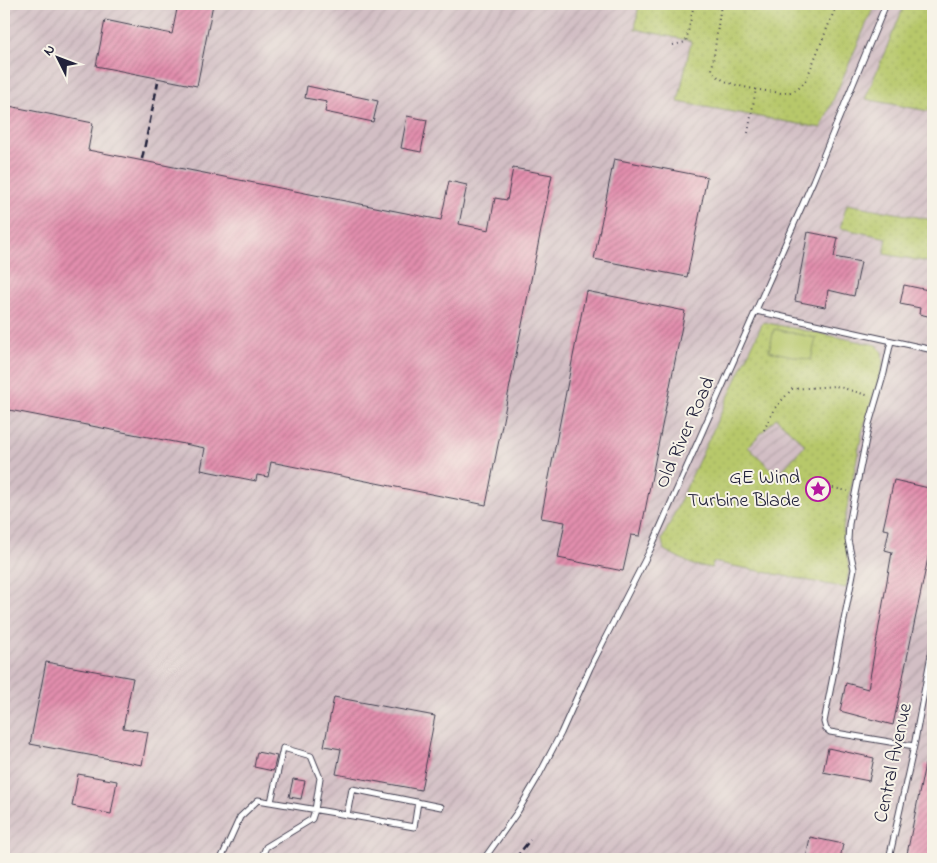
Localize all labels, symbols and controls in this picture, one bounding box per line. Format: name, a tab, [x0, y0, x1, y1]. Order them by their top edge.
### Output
north arrow	[32, 32, 82, 82]
text: N	[38, 40, 60, 61]
street label: Old River Road	[648, 373, 724, 493]
place label: GE Wind Turbine Blade	[688, 464, 800, 516]
place icon: GE Wind Turbine Blade	[805, 476, 831, 502]
street label: Central Avenue	[867, 700, 921, 826]

